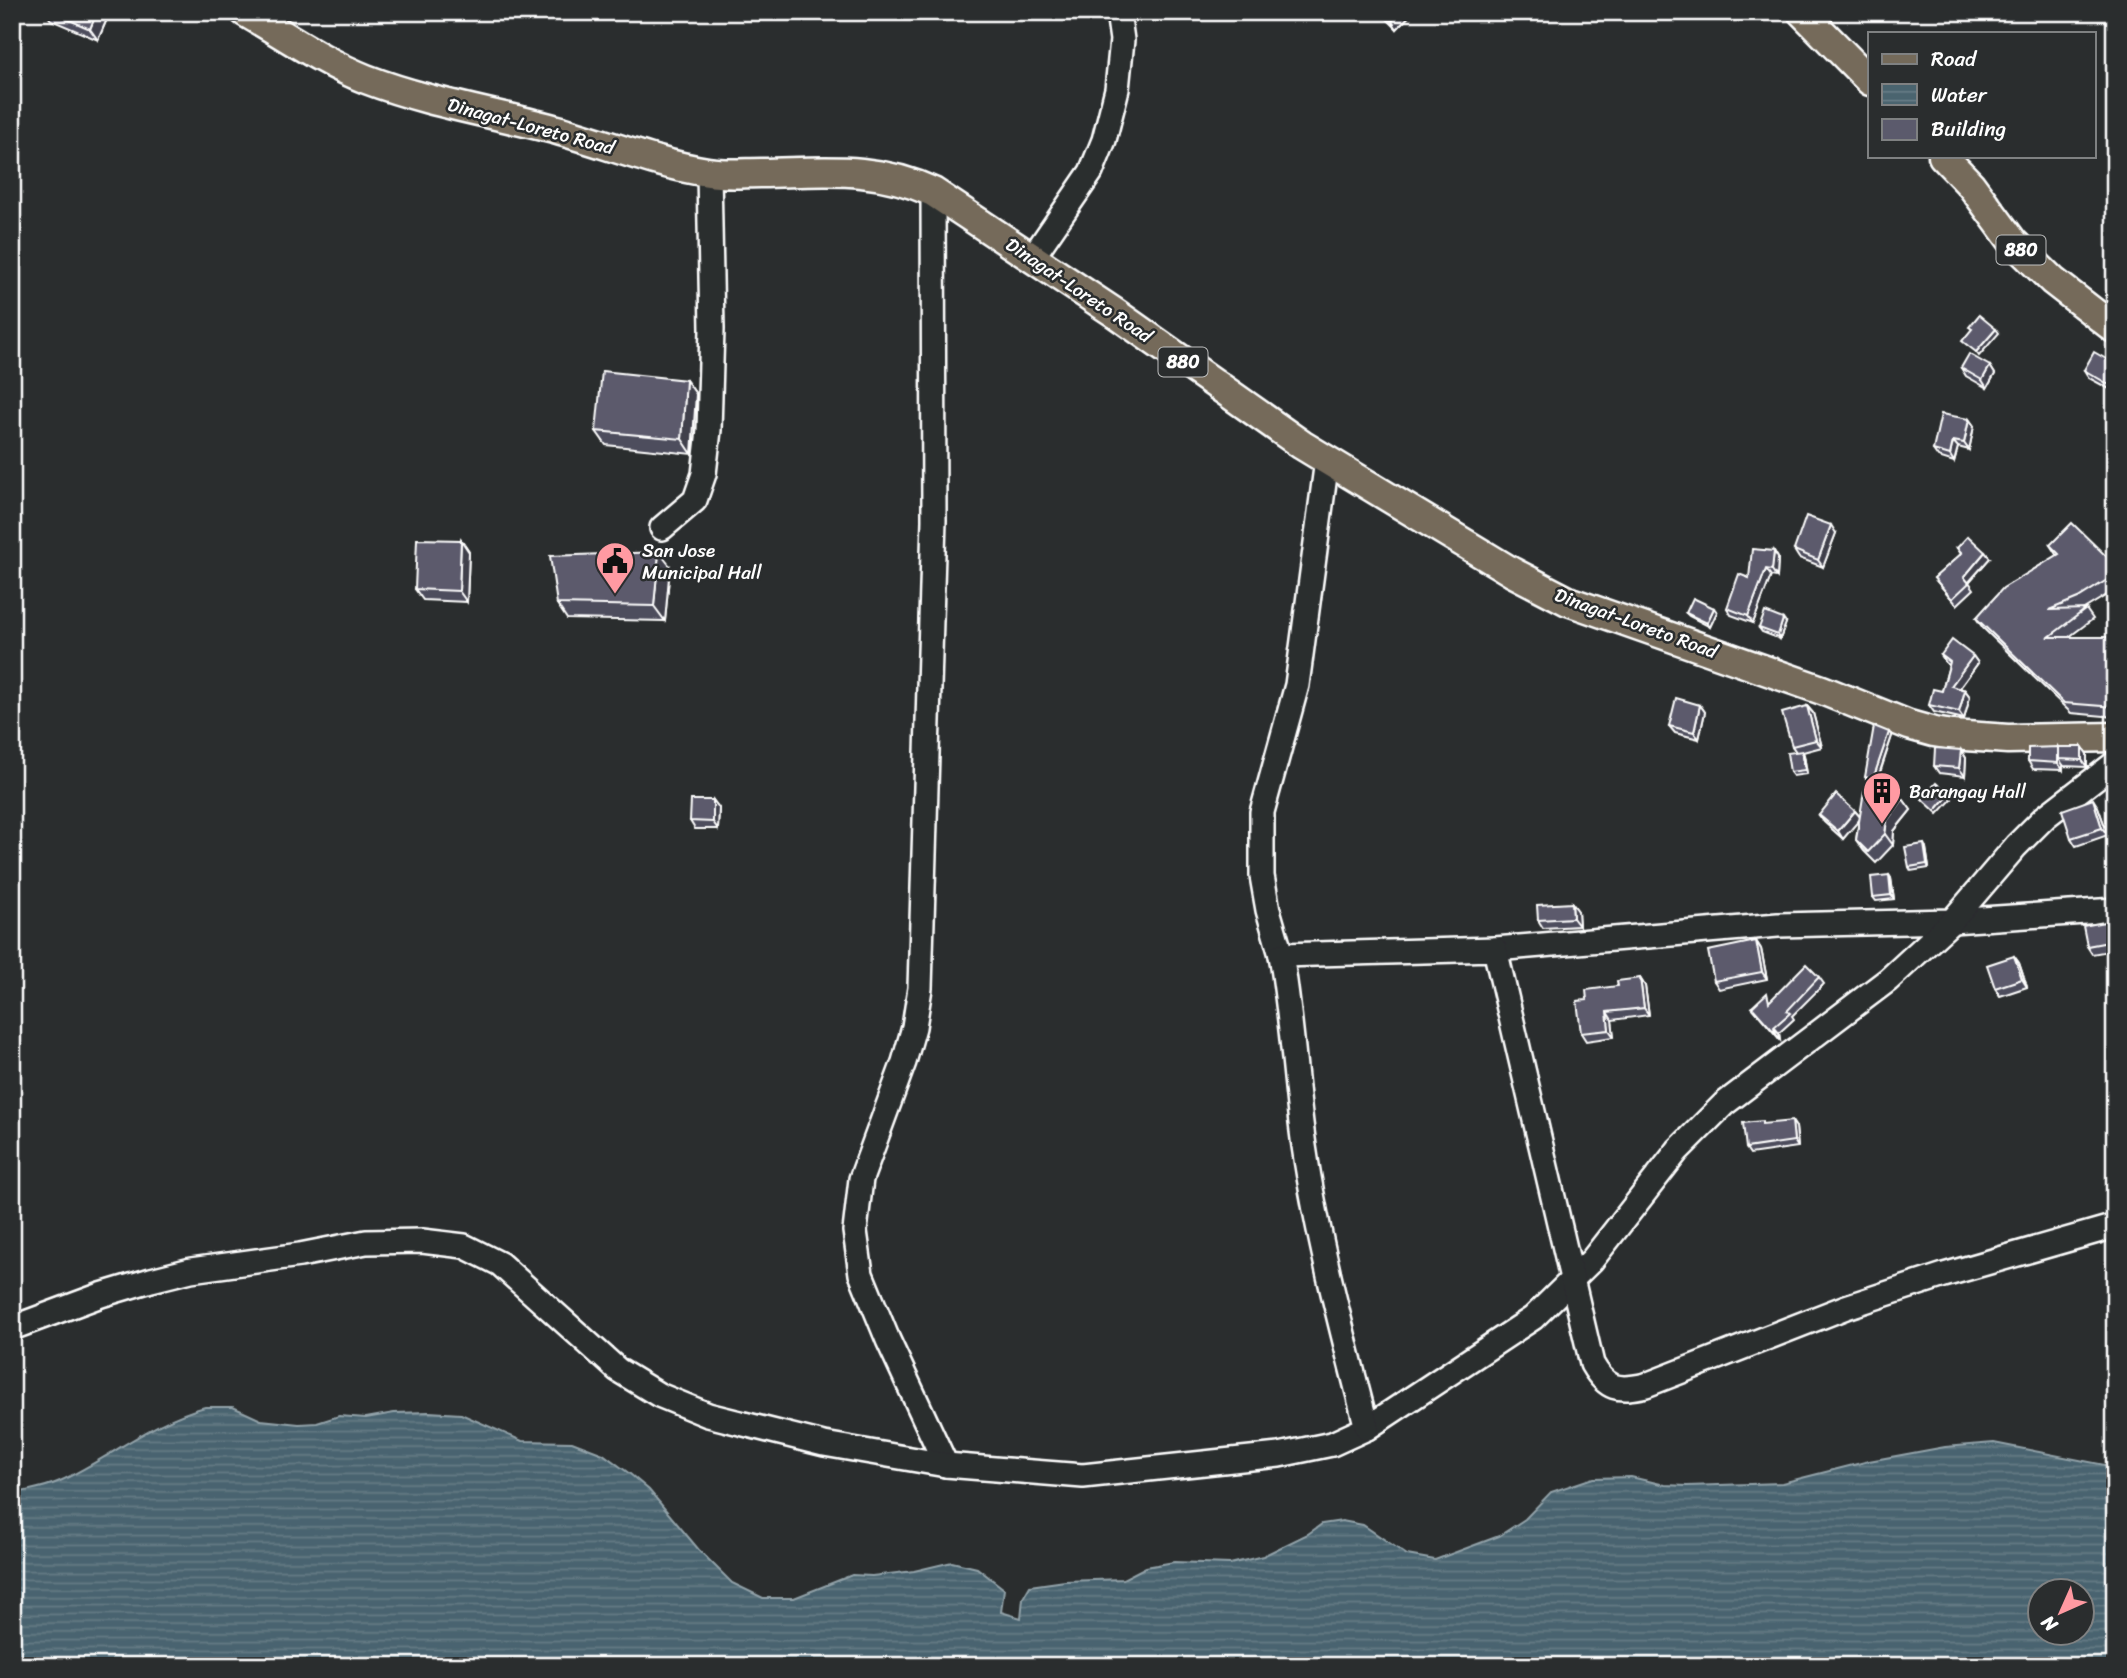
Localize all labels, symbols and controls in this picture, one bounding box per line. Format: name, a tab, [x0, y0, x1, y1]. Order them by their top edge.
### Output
legend	[1868, 32, 2096, 158]
text: Road	[1931, 40, 1978, 78]
text: Water	[1931, 76, 1988, 114]
street label: Dinagat-Loreto Road	[444, 88, 620, 165]
text: Building	[1931, 110, 2007, 148]
street label: Dinagat-Loreto Road	[999, 228, 1161, 353]
road number: 880	[1996, 236, 2046, 264]
road number: 880	[1158, 348, 1208, 376]
place label: San Jose Municipal Hall	[642, 534, 762, 589]
public building icon: San Jose Municipal Hall	[594, 540, 636, 595]
street label: Dinagat-Loreto Road	[1550, 578, 1724, 668]
building icon: Barangay Hall	[1861, 770, 1903, 825]
place label: Barangay Hall	[1909, 775, 2026, 808]
north arrow	[2025, 1576, 2096, 1646]
text: N	[2032, 1607, 2066, 1641]

